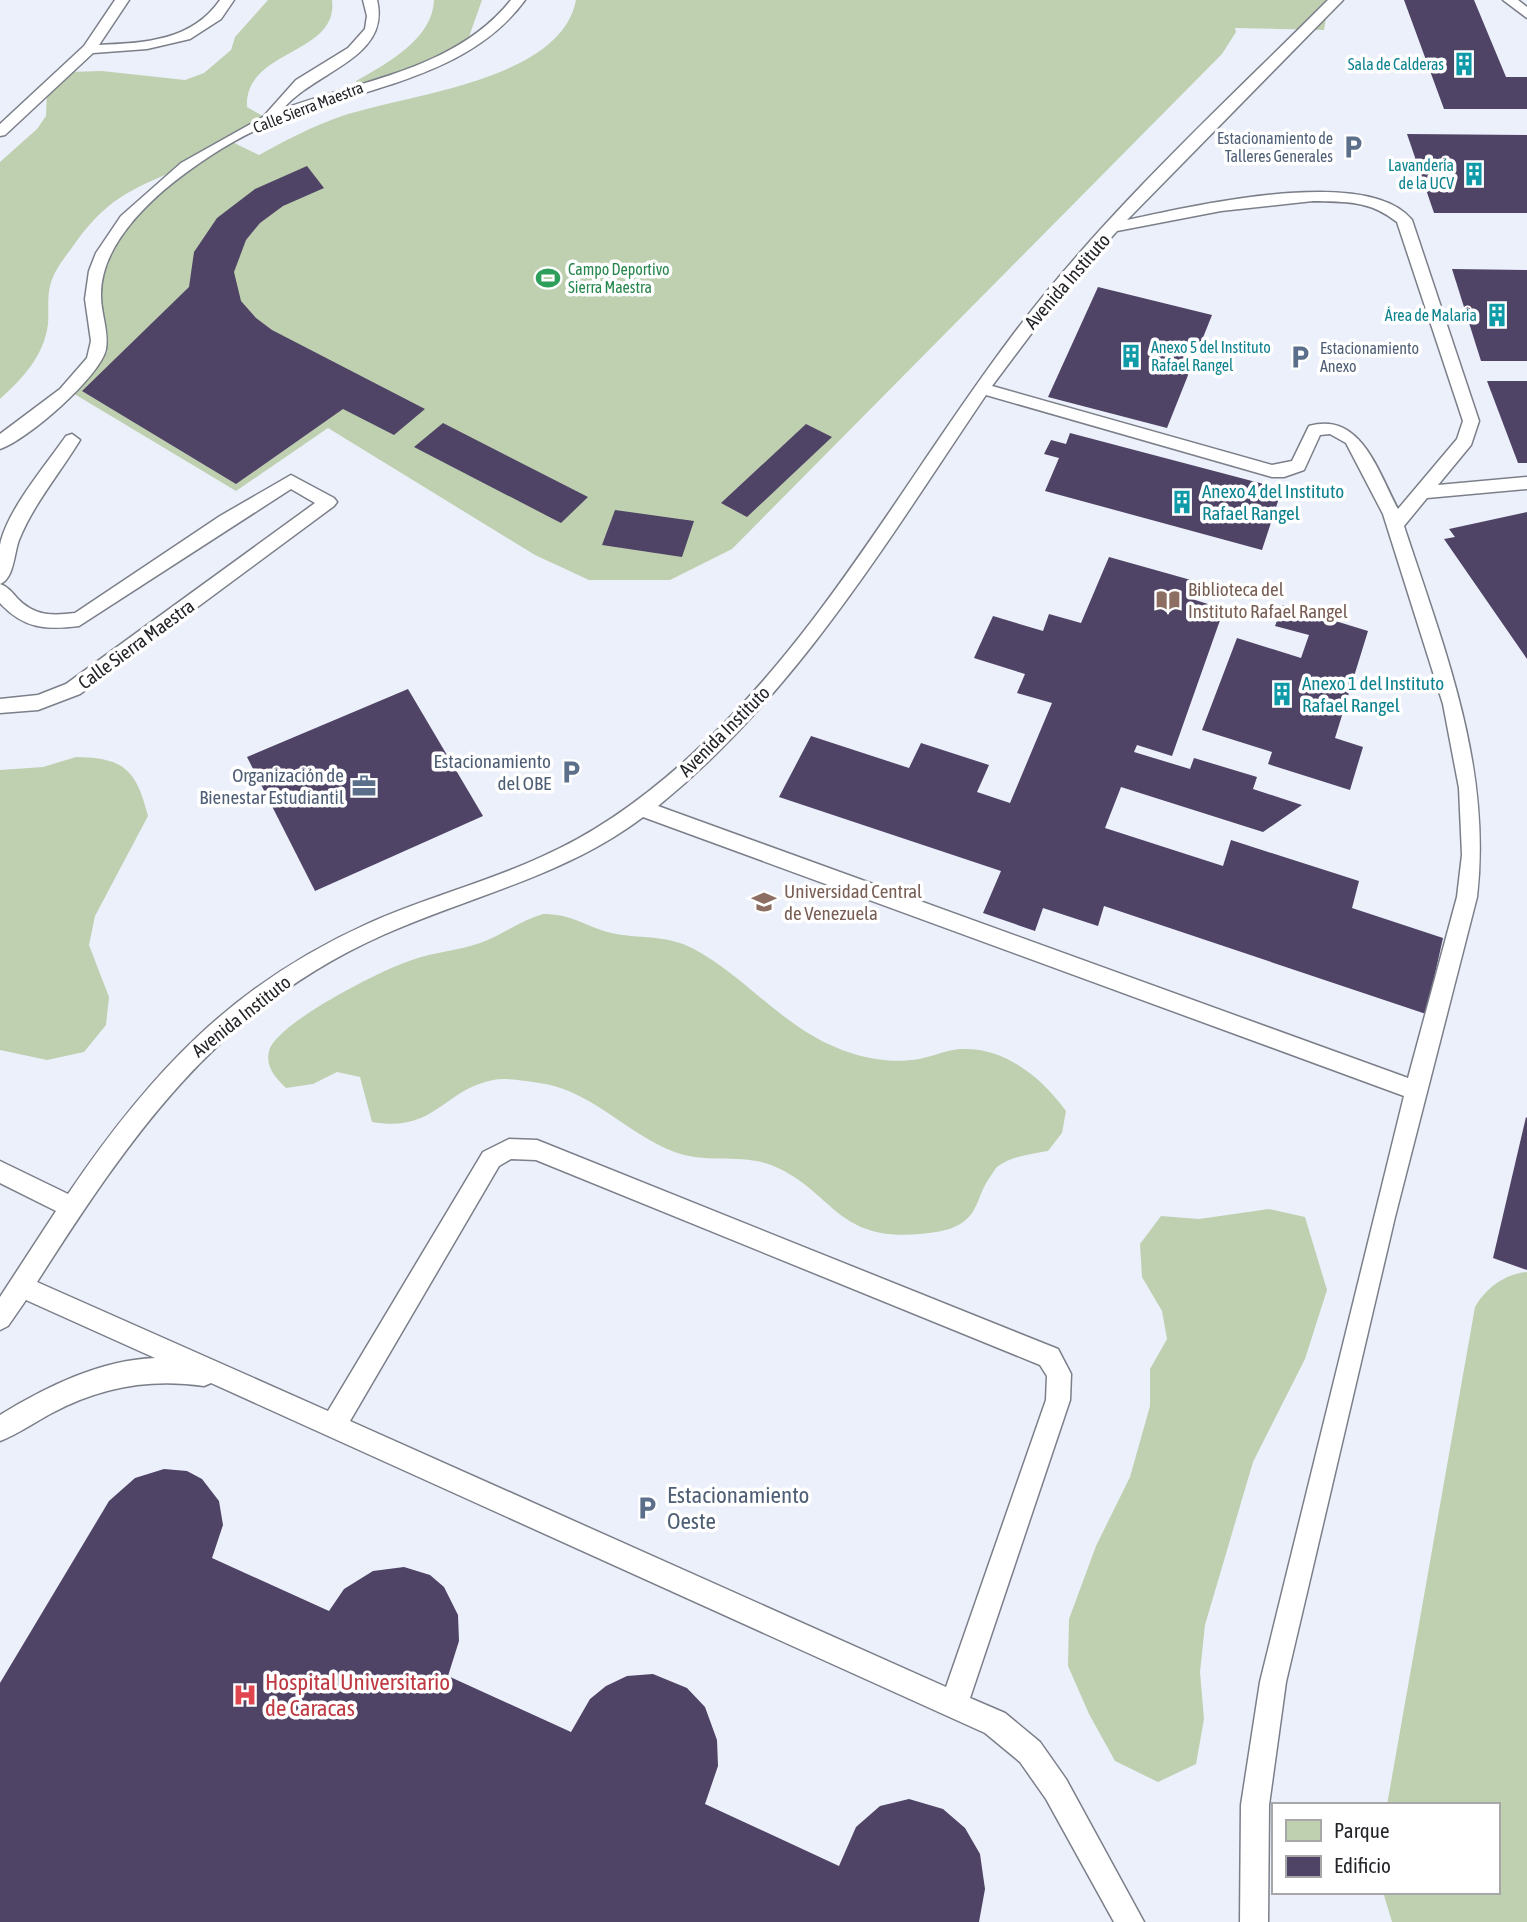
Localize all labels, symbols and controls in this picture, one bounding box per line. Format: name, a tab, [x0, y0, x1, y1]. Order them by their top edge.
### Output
building icon: Sala de Calderas	[1450, 50, 1478, 78]
place label: Sala de Calderas	[1348, 55, 1444, 73]
street label: Calle Sierra Maestra	[250, 78, 366, 136]
place label: Estacionamiento de Talleres Generales	[1217, 129, 1333, 165]
parking icon: Estacionamiento de Talleres Generales	[1339, 133, 1367, 161]
place label: Lavandería de la UCV	[1388, 156, 1454, 192]
building icon: Lavandería de la UCV	[1460, 160, 1488, 188]
street label: Avenida Instituto	[1020, 229, 1114, 333]
place label: Campo Deportivo Sierra Maestra	[568, 260, 670, 296]
sports icon: Campo Deportivo Sierra Maestra	[534, 264, 562, 292]
building icon: Área de Malaria	[1483, 301, 1511, 329]
place label: Área de Malaria	[1385, 306, 1477, 324]
place label: Anexo 5 del Instituto Rafael Rangel	[1151, 338, 1271, 375]
place label: Estacionamiento Anexo	[1320, 339, 1419, 375]
building icon: Anexo 5 del Instituto Rafael Rangel	[1117, 342, 1145, 370]
parking icon: Estacionamiento Anexo	[1286, 343, 1314, 371]
place label: Anexo 4 del Instituto Rafael Rangel	[1202, 480, 1344, 524]
building icon: Anexo 4 del Instituto Rafael Rangel	[1168, 488, 1196, 516]
place label: Biblioteca del Instituto Rafael Rangel	[1188, 578, 1348, 622]
library icon: Biblioteca del Instituto Rafael Rangel	[1154, 586, 1182, 614]
street label: Calle Sierra Maestra	[74, 594, 198, 694]
place label: Anexo 1 del Instituto Rafael Rangel	[1302, 672, 1444, 716]
building icon: Anexo 1 del Instituto Rafael Rangel	[1268, 680, 1296, 708]
street label: Avenida Instituto	[674, 681, 774, 781]
place label: Estacionamiento del OBE	[433, 750, 551, 794]
parking icon: Estacionamiento del OBE	[557, 758, 585, 786]
place label: Organización de Bienestar Estudiantil	[199, 764, 344, 808]
office icon: Organización de Bienestar Estudiantil	[350, 772, 378, 800]
place label: Universidad Central de Venezuela	[784, 880, 922, 924]
school or university icon: Universidad Central de Venezuela	[750, 888, 778, 916]
street label: Avenida Instituto	[187, 971, 295, 1061]
place label: Estacionamiento Oeste	[667, 1482, 809, 1534]
parking icon: Estacionamiento Oeste	[633, 1494, 661, 1522]
place label: Hospital Universitario de Caracas	[265, 1669, 450, 1721]
hospital icon: Hospital Universitario de Caracas	[231, 1681, 259, 1709]
legend	[1272, 1803, 1499, 1894]
text: Parque	[1334, 1818, 1389, 1842]
text: Edificio	[1334, 1853, 1391, 1877]

